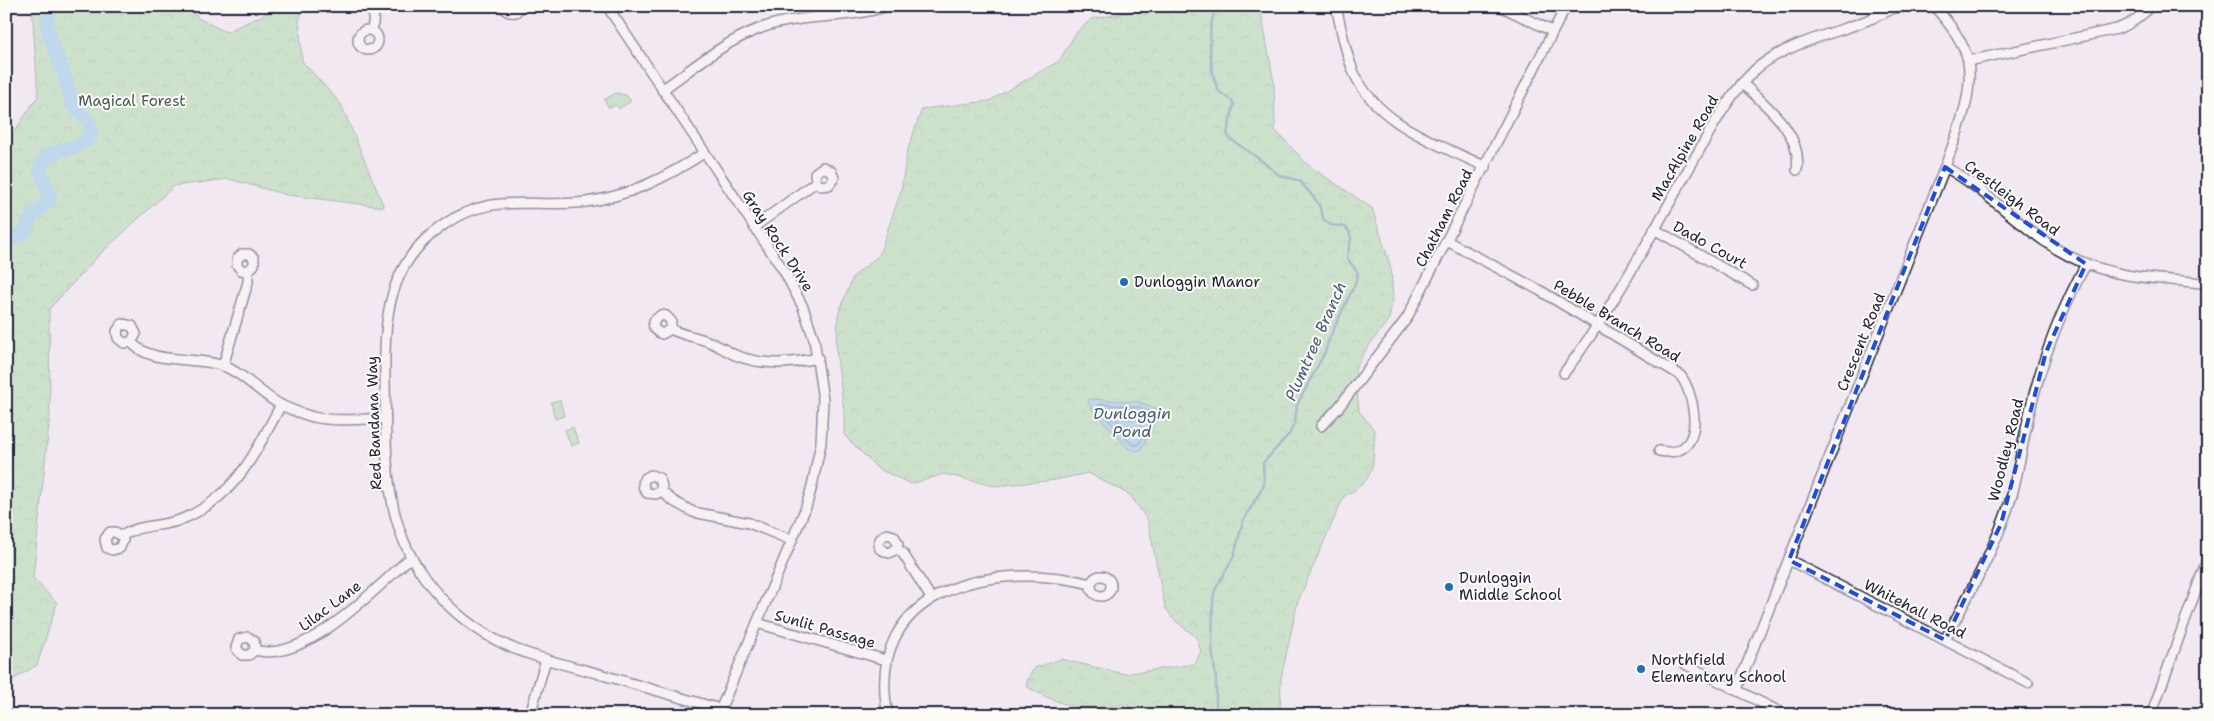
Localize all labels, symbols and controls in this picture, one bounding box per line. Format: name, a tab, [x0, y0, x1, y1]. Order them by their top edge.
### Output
park label: Magical Forest	[78, 91, 186, 111]
street label: MacAlpine Road	[1647, 91, 1724, 204]
street label: Crestleigh Road	[1960, 155, 2064, 241]
street label: Chatham Road	[1411, 165, 1478, 271]
street label: Gray Rock Drive	[738, 186, 818, 296]
street label: Dado Court	[1669, 216, 1751, 274]
place label: Dunloggin Manor	[1134, 272, 1260, 292]
street label: Pebble Branch Road	[1550, 275, 1685, 367]
marker: Dunloggin Manor	[1118, 276, 1130, 288]
water label: Plumtree Branch	[1280, 278, 1351, 404]
street label: Crescent Road	[1832, 289, 1890, 394]
street label: Red Bandana Way	[362, 356, 386, 490]
street label: Woodley Road	[1984, 396, 2029, 504]
water label: Dunloggin Pond	[1093, 403, 1171, 442]
place label: Dunloggin Middle School	[1459, 568, 1562, 605]
street label: Whitehall Road	[1861, 575, 1970, 644]
street label: Lilac Lane	[295, 576, 365, 636]
marker: Dunloggin Middle School	[1443, 581, 1455, 593]
street label: Sunlit Passage	[772, 605, 878, 653]
place label: Northfield Elementary School	[1651, 650, 1787, 687]
marker: Northfield Elementary School	[1635, 663, 1647, 675]

